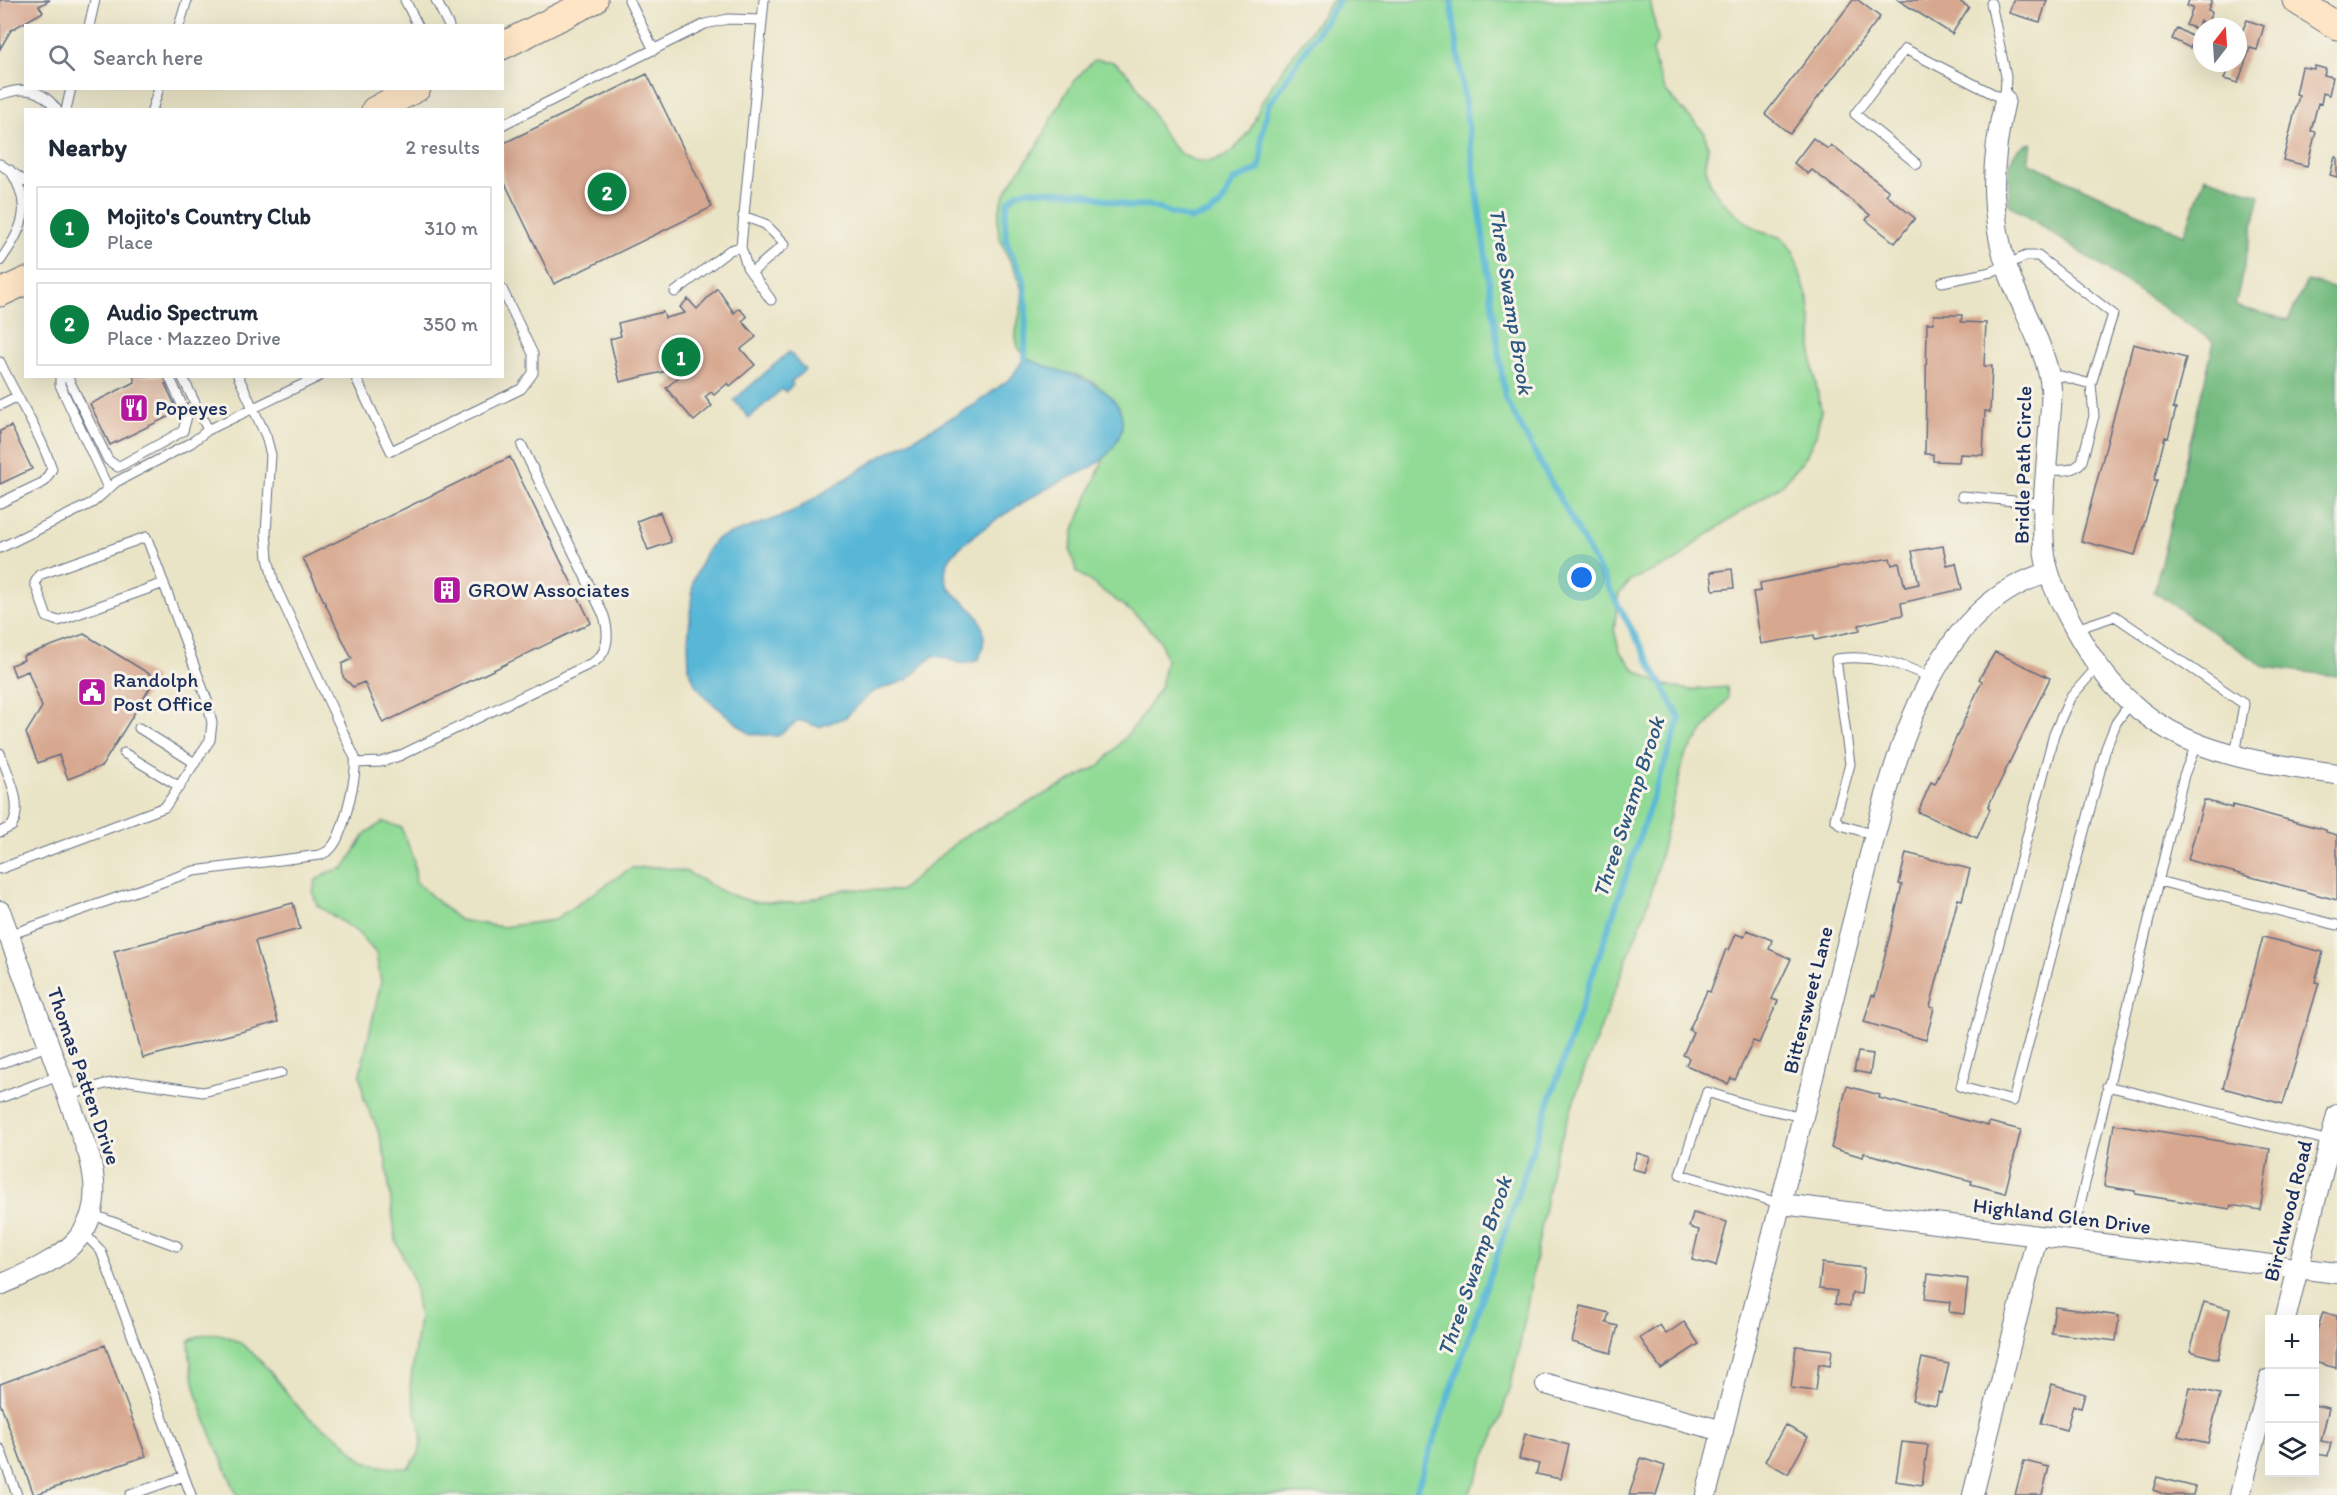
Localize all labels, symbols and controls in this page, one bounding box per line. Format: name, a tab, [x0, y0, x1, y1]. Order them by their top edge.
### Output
north arrow	[2193, 18, 2247, 72]
search box	[24, 24, 504, 90]
icon: search	[45, 41, 78, 74]
text: Search here	[93, 44, 203, 71]
text: Nearby	[48, 131, 127, 163]
text: 2 results	[406, 135, 480, 159]
pin: 2	[588, 170, 626, 214]
text: Mojito's Country Club	[107, 203, 311, 230]
water label: Three Swamp Brook	[1483, 206, 1540, 398]
text: 1	[65, 216, 74, 240]
text: 310 m	[424, 216, 478, 240]
text: Place	[107, 230, 153, 254]
text: Audio Spectrum	[107, 299, 258, 326]
text: 2	[64, 312, 75, 336]
text: 350 m	[423, 312, 478, 336]
text: Place · Mazzeo Drive	[107, 326, 281, 350]
pin: 1	[662, 334, 700, 380]
street label: Bridle Path Circle	[2009, 386, 2036, 544]
restaurant icon: Popeyes	[118, 392, 150, 424]
place label: Popeyes	[155, 395, 228, 420]
your location	[1567, 563, 1596, 592]
building icon: GROW Associates	[431, 574, 463, 606]
place label: GROW Associates	[468, 577, 630, 602]
place label: Randolph Post Office	[113, 667, 213, 716]
public building icon: Randolph Post Office	[76, 676, 108, 708]
water label: Three Swamp Brook	[1587, 712, 1671, 901]
street label: Bittersweet Lane	[1777, 924, 1838, 1076]
street label: Thomas Patten Drive	[42, 984, 127, 1168]
street label: Birchwood Road	[2258, 1137, 2317, 1284]
water label: Three Swamp Brook	[1431, 1171, 1518, 1360]
street label: Highland Glen Drive	[1972, 1192, 2152, 1239]
map controls	[2265, 1315, 2319, 1477]
button: +	[2265, 1315, 2319, 1369]
button: −	[2265, 1369, 2319, 1423]
button: layers	[2265, 1423, 2319, 1477]

